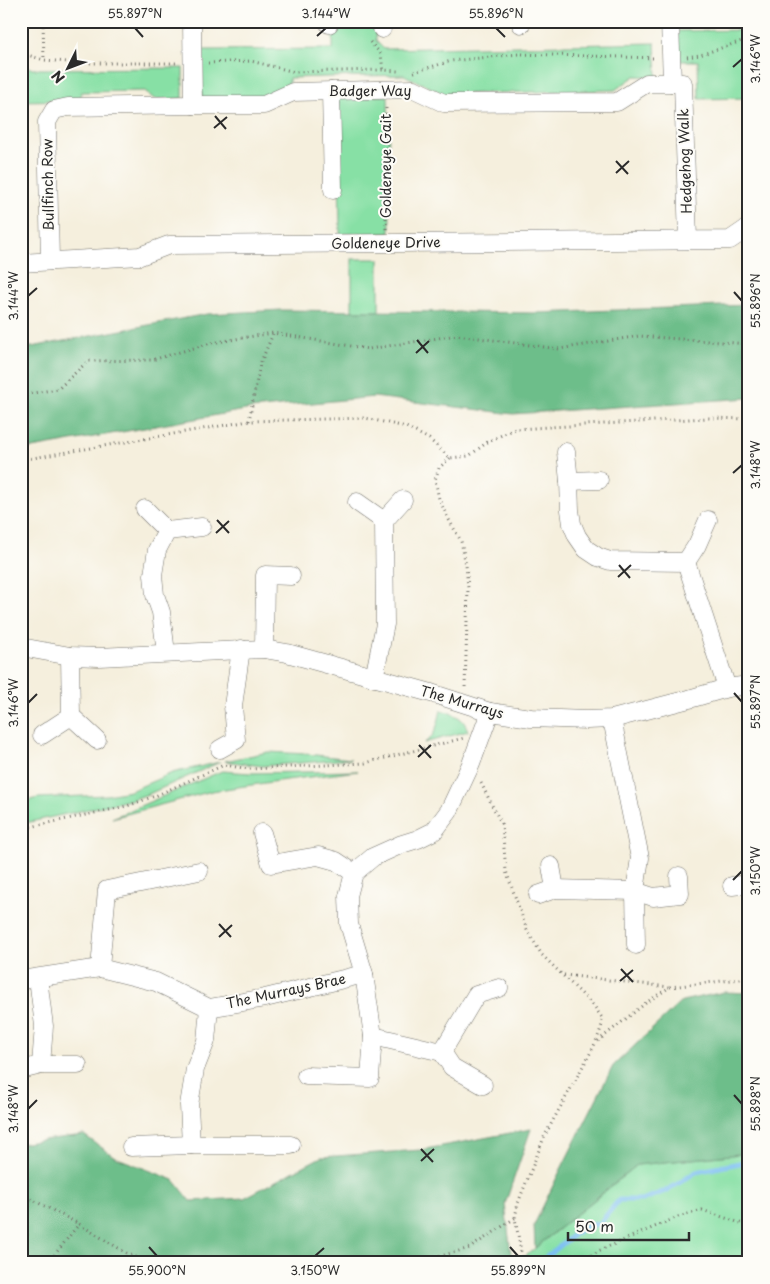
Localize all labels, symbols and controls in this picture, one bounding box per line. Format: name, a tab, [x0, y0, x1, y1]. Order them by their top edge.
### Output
text: 55.897°N	[108, 4, 162, 22]
text: 3.144°W	[301, 4, 351, 22]
text: 55.896°N	[468, 4, 524, 22]
text: 3.146°W	[746, 33, 764, 84]
north arrow	[42, 42, 92, 92]
text: N	[46, 66, 69, 88]
street label: Badger Way	[329, 80, 411, 101]
street label: Hedgehog Walk	[672, 108, 697, 214]
street label: Goldeneye Gait	[375, 114, 396, 218]
street label: Bullfinch Row	[36, 138, 59, 231]
street label: Goldeneye Drive	[331, 231, 441, 254]
text: 3.144°W	[4, 271, 22, 321]
text: 55.896°N	[746, 273, 764, 329]
text: 3.148°W	[746, 440, 764, 489]
text: 55.897°N	[746, 675, 764, 729]
text: 3.146°W	[4, 677, 22, 728]
street label: The Murrays	[418, 680, 506, 723]
text: 3.150°W	[746, 846, 764, 896]
street label: The Murrays Brae	[224, 968, 348, 1013]
text: 55.898°N	[746, 1076, 764, 1132]
text: 3.148°W	[4, 1084, 22, 1133]
scale bar	[568, 1209, 689, 1241]
text: 50 m	[575, 1214, 614, 1237]
text: 55.900°N	[128, 1261, 186, 1279]
text: 3.150°W	[290, 1261, 340, 1279]
text: 55.899°N	[490, 1261, 546, 1279]

